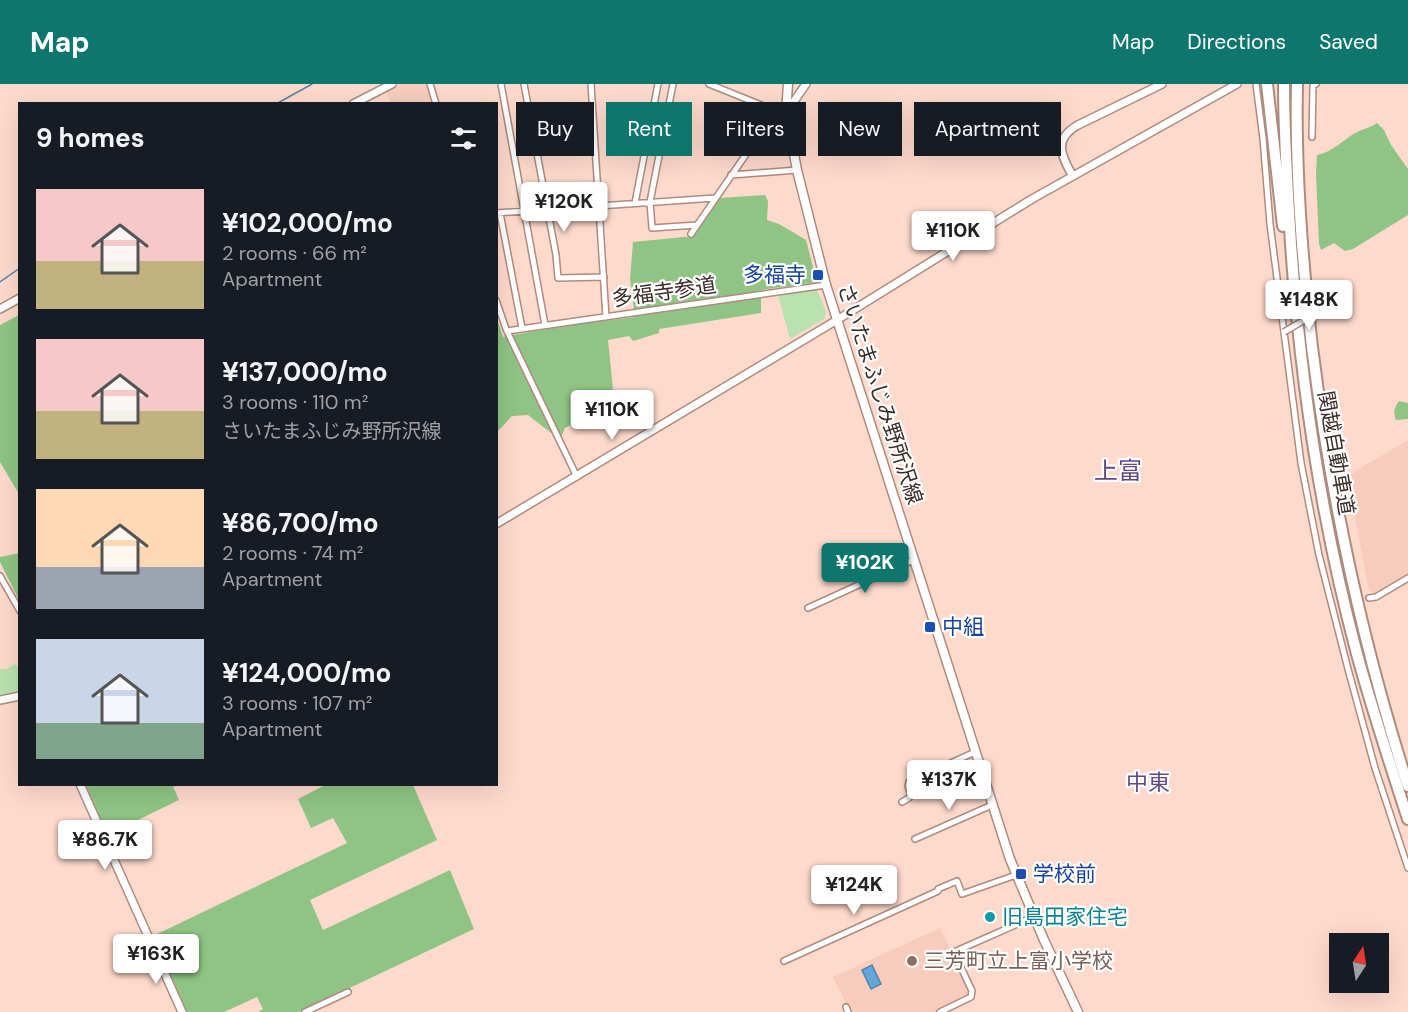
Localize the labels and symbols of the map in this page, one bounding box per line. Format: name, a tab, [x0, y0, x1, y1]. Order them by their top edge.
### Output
pin: ¥120K	[522, 182, 606, 233]
pin: ¥110K	[911, 211, 995, 262]
place label: 多福寺	[743, 261, 806, 289]
marker: 多福寺	[811, 268, 825, 282]
street label: 多福寺参道	[610, 271, 718, 313]
street label: さいたまふじみ野所沢線	[831, 280, 929, 508]
pin: ¥148K	[1267, 280, 1351, 331]
street label: 関越自動車道	[1311, 389, 1361, 517]
pin: ¥110K	[570, 390, 654, 441]
district label: 上富	[1094, 455, 1142, 486]
pin: ¥102K	[823, 543, 907, 594]
place label: 中組	[942, 613, 984, 641]
marker: 中組	[923, 620, 937, 634]
pin: ¥137K	[907, 760, 991, 811]
district label: 中東	[1126, 768, 1170, 797]
pin: ¥86.7K	[56, 820, 154, 871]
place label: 学校前	[1033, 860, 1096, 888]
pin: ¥124K	[812, 865, 896, 916]
marker: 学校前	[1014, 867, 1028, 881]
place label: 旧島田家住宅	[1002, 903, 1128, 931]
marker: 旧島田家住宅	[983, 910, 997, 924]
north arrow	[1329, 933, 1389, 993]
pin: ¥163K	[114, 934, 198, 985]
place label: 三芳町立上富小学校	[924, 947, 1113, 975]
marker: 三芳町立上富小学校	[905, 954, 919, 968]

